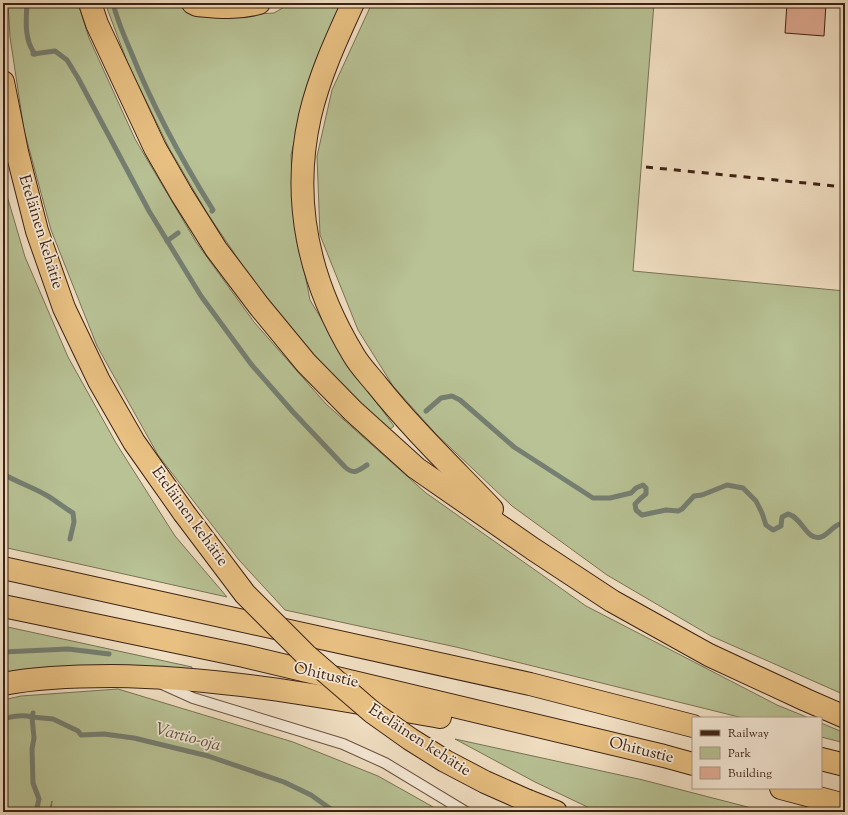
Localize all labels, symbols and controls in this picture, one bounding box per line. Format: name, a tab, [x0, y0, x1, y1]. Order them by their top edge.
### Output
street label: Eteläinen kehätie	[12, 172, 68, 292]
street label: Eteläinen kehätie	[145, 462, 233, 572]
street label: Ohitustie	[291, 657, 361, 695]
street label: Eteläinen kehätie	[363, 699, 475, 783]
legend	[692, 717, 822, 789]
water label: Vartio-oja	[153, 718, 224, 758]
text: Railway	[728, 725, 769, 743]
street label: Ohitustie	[606, 732, 676, 770]
text: Park	[728, 745, 751, 763]
text: Building	[728, 765, 772, 783]

